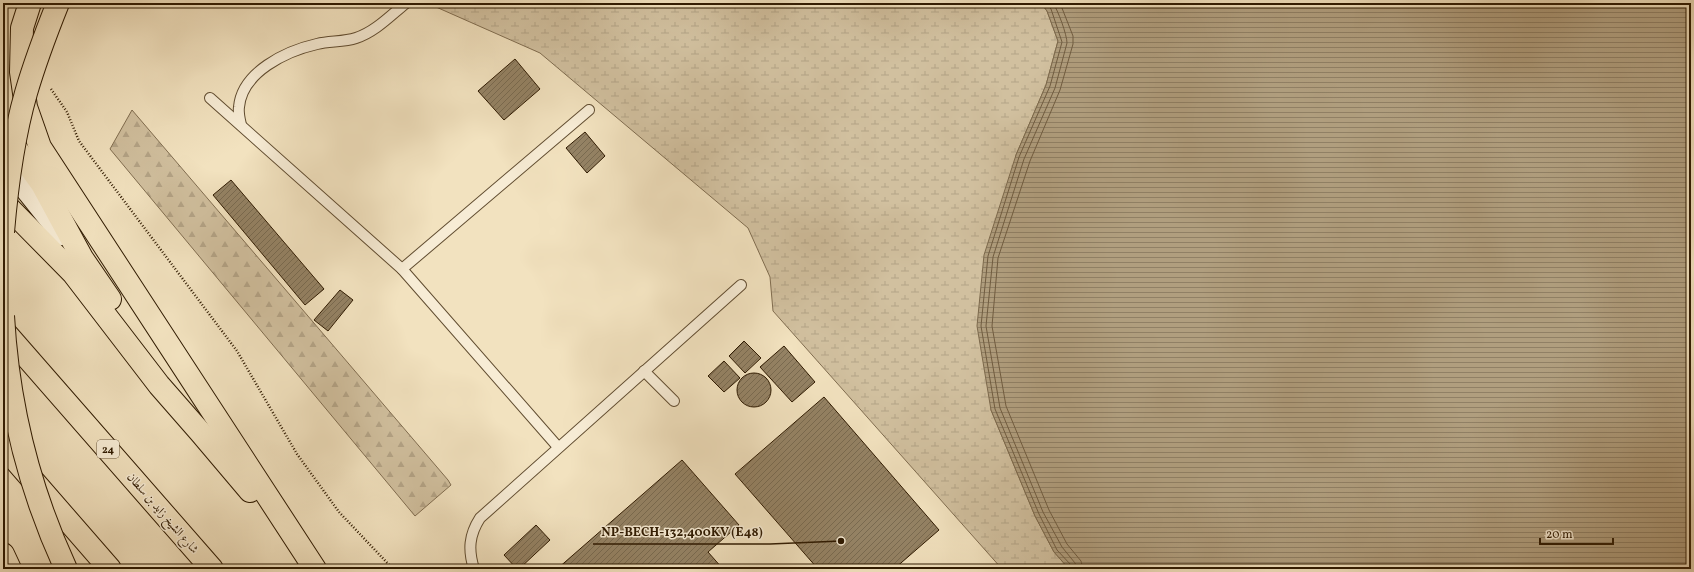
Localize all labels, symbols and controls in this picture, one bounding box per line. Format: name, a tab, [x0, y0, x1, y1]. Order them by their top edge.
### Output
road number: 24	[97, 440, 119, 458]
street label: شارع الشيخ زايد بن سلطان	[121, 470, 202, 559]
callout: NP-BECH-132,400KV (E48)	[593, 519, 770, 544]
scale bar	[1540, 520, 1613, 546]
text: NP-BECH-132,400KV (E48)	[601, 524, 763, 542]
text: 20 m	[1546, 527, 1573, 543]

